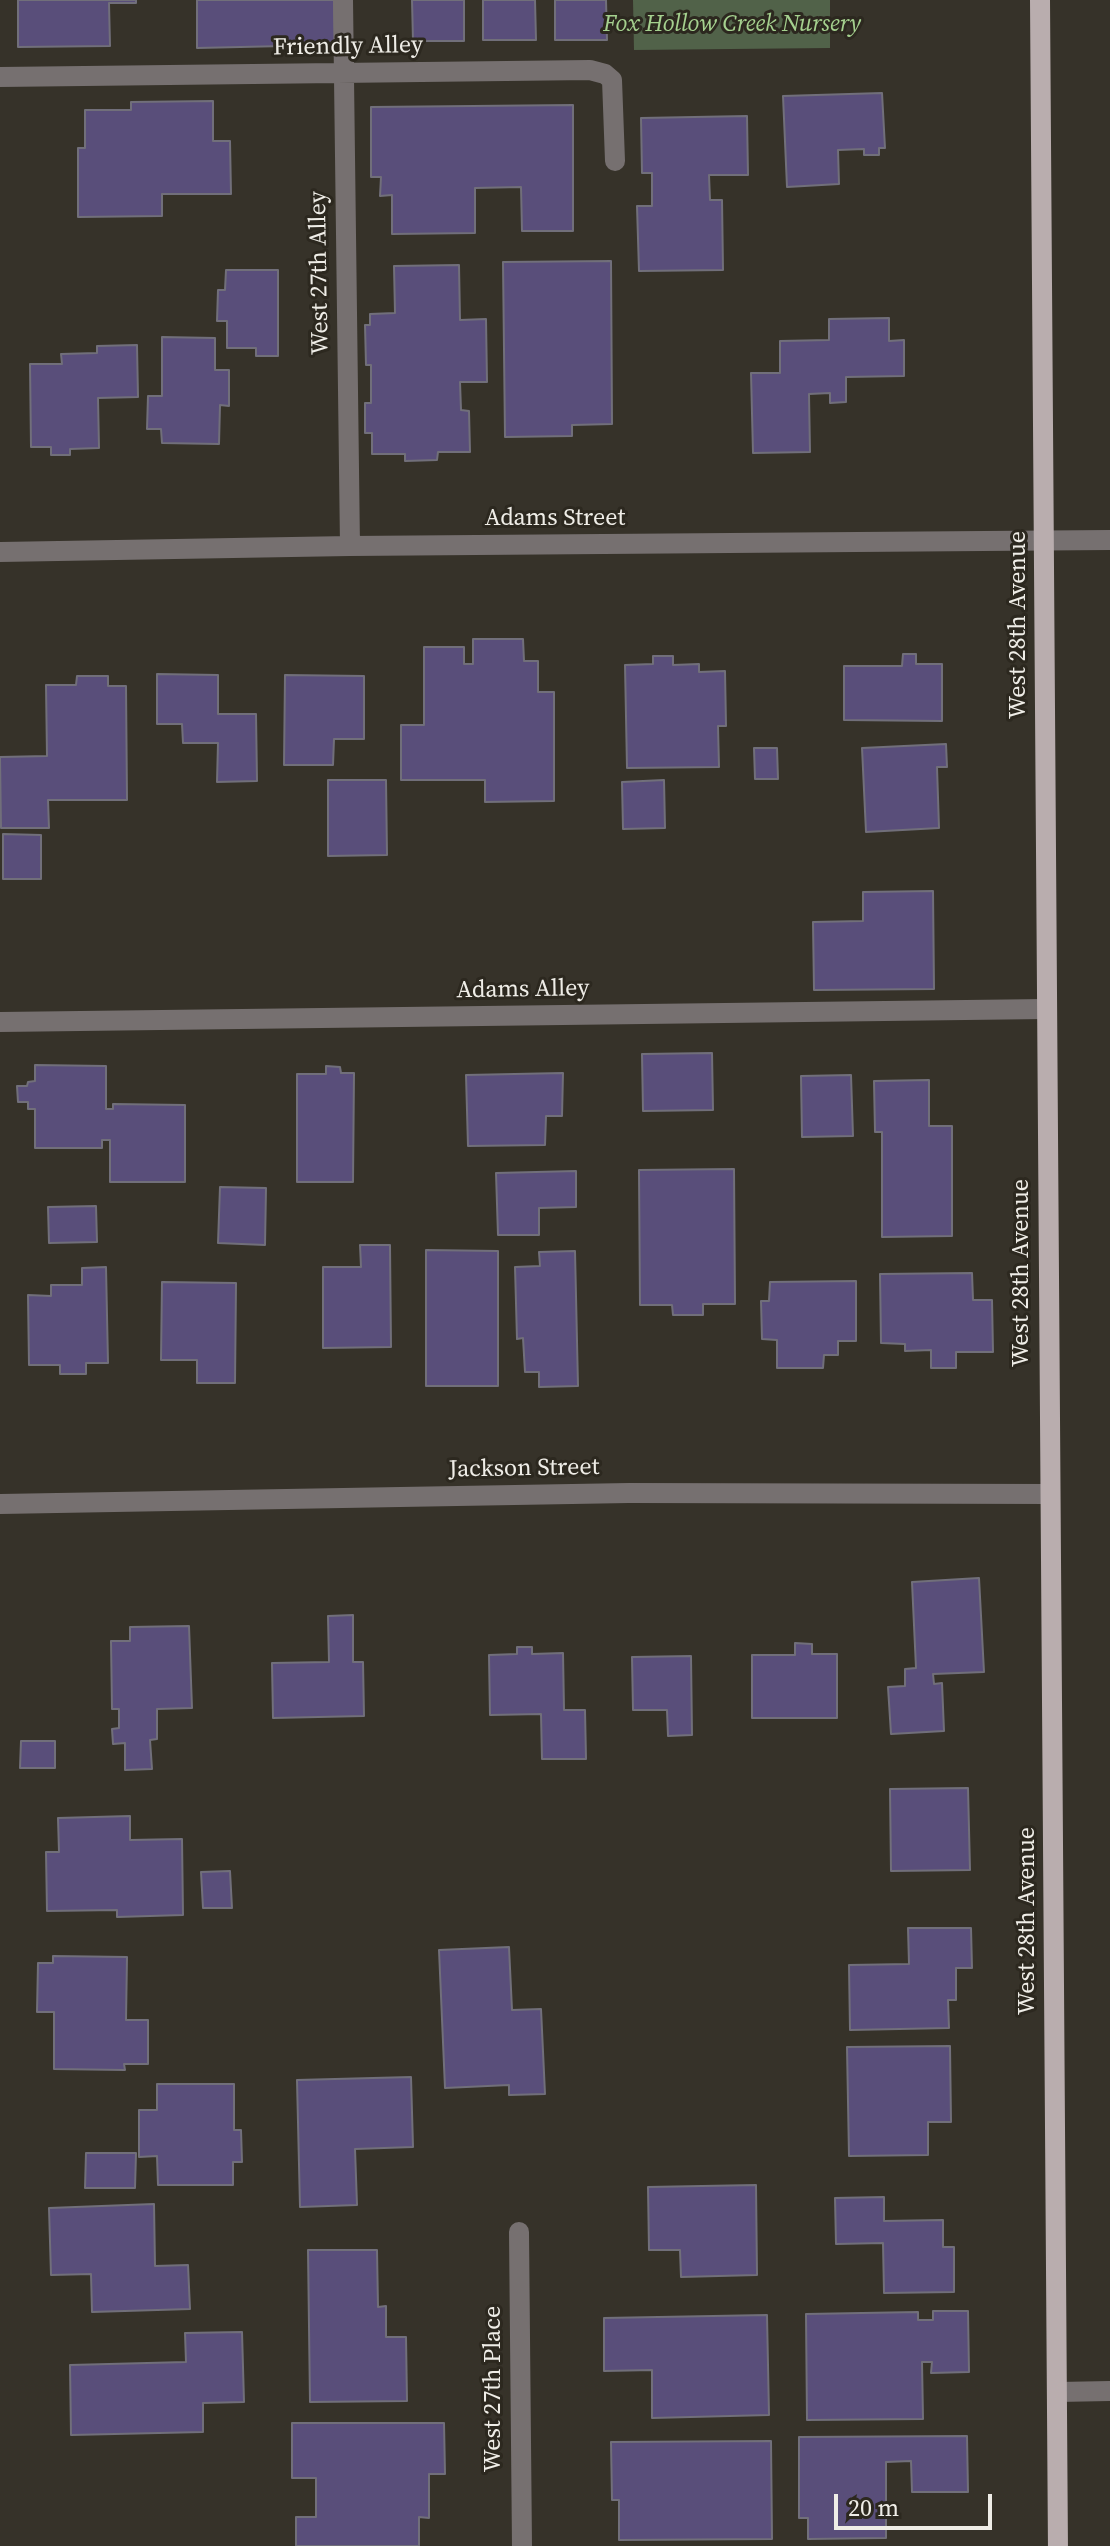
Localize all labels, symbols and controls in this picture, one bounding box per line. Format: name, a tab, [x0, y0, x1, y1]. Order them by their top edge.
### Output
park label: Fox Hollow Creek Nursery	[603, 11, 861, 39]
street label: Friendly Alley	[273, 31, 423, 63]
street label: West 27th Alley	[304, 191, 336, 355]
street label: Adams Street	[485, 505, 625, 533]
street label: West 28th Avenue	[1005, 531, 1033, 719]
street label: Adams Alley	[456, 974, 590, 1006]
street label: West 28th Avenue	[1008, 1179, 1036, 1367]
street label: Jackson Street	[448, 1453, 600, 1485]
street label: West 28th Avenue	[1014, 1827, 1042, 2015]
street label: West 27th Place	[480, 2306, 508, 2472]
scale bar	[838, 2478, 996, 2528]
text: 20 m	[848, 2491, 899, 2524]

